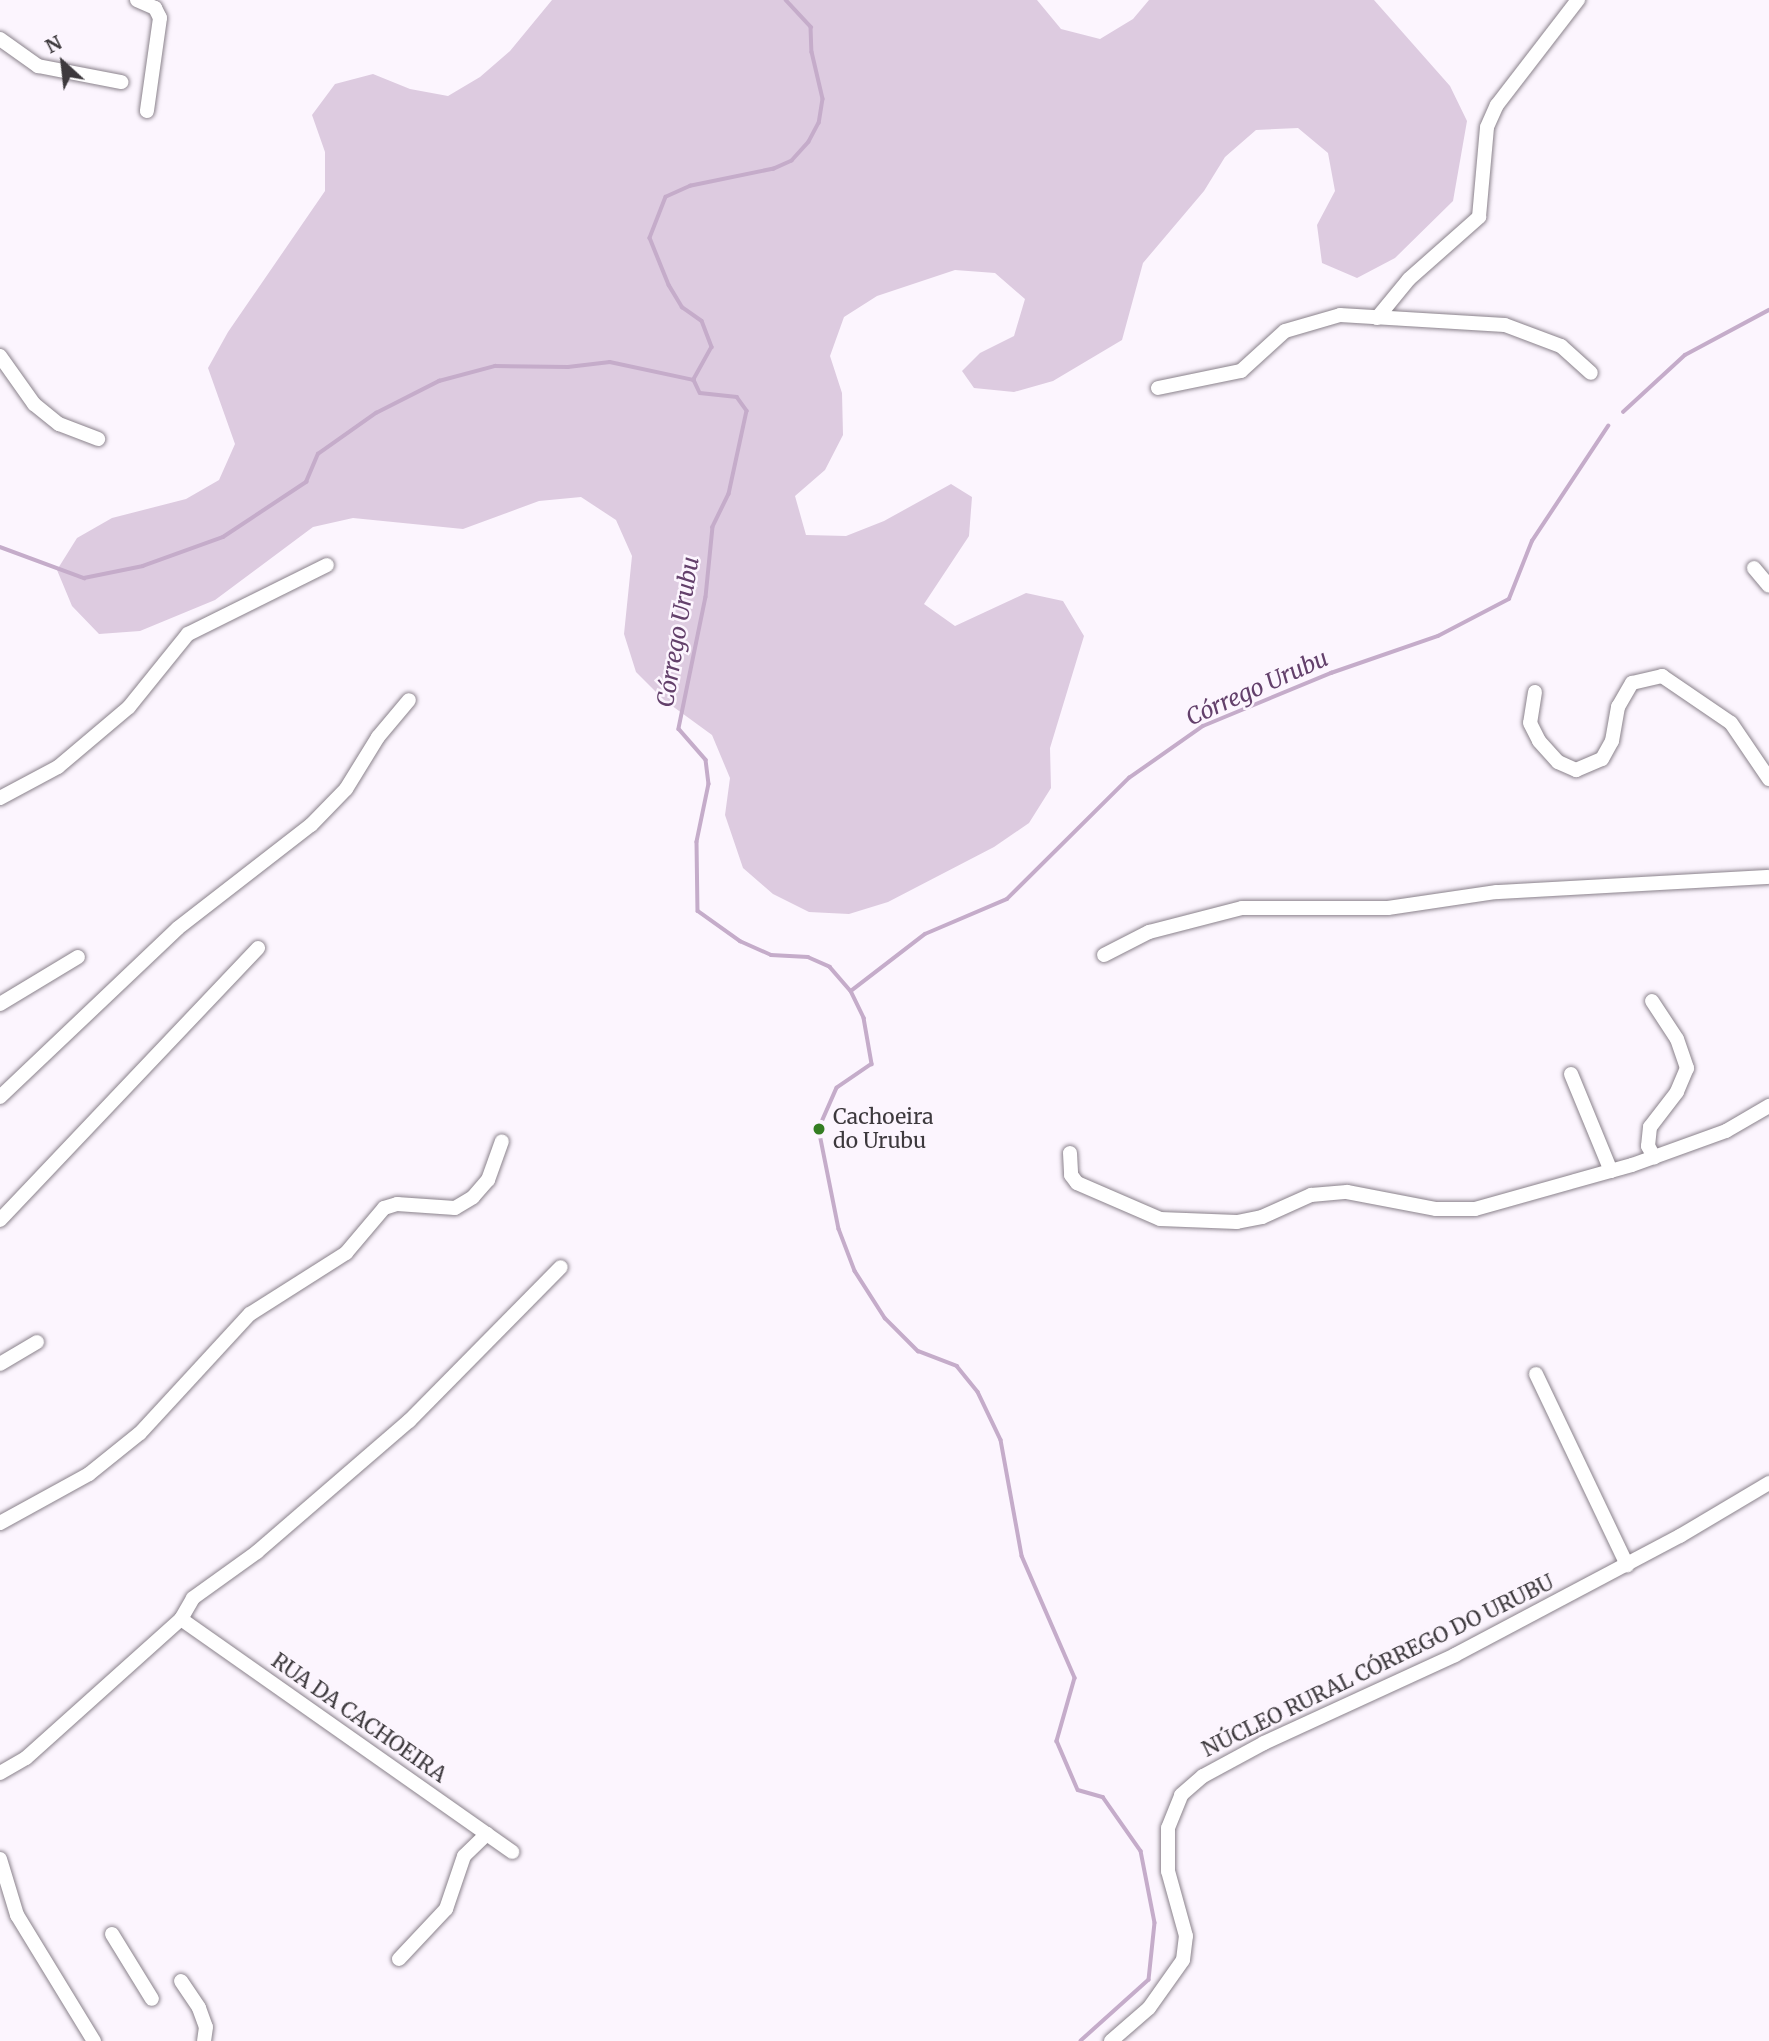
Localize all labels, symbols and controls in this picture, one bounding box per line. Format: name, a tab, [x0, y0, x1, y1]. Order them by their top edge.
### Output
north arrow	[28, 28, 98, 98]
text: N	[41, 30, 66, 58]
water label: Córrego Urubu	[651, 555, 705, 709]
water label: Córrego Urubu	[1182, 644, 1332, 732]
place label: Cachoeira do Urubu	[833, 1104, 933, 1154]
marker: Cachoeira do Urubu	[811, 1121, 827, 1137]
street label: NÚCLEO RURAL CÓRREGO DO URUBU	[1198, 1570, 1558, 1762]
street label: RUA DA CACHOEIRA	[267, 1648, 451, 1788]

